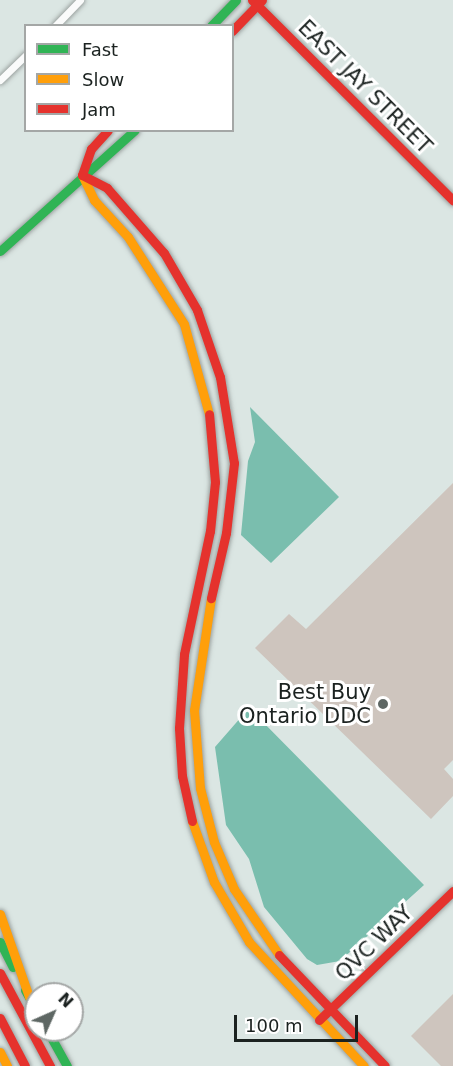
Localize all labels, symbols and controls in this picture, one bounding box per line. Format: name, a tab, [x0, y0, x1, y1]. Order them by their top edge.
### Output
street label: EAST JAY STREET	[293, 15, 437, 159]
legend	[24, 24, 234, 132]
text: Fast	[82, 39, 118, 60]
text: Slow	[82, 69, 124, 90]
text: Jam	[82, 99, 116, 120]
place label: Best Buy Ontario DDC	[239, 679, 371, 729]
marker: Best Buy Ontario DDC	[376, 697, 390, 711]
street label: QVC WAY	[330, 900, 418, 986]
north arrow	[24, 982, 84, 1042]
text: N	[54, 989, 77, 1012]
scale bar	[237, 1003, 362, 1041]
text: 100 m	[245, 1015, 303, 1036]

